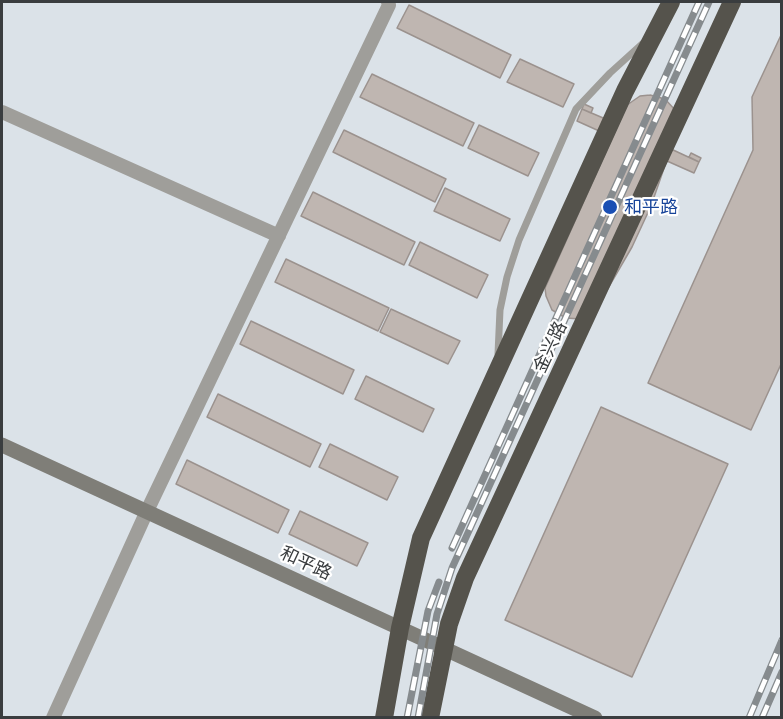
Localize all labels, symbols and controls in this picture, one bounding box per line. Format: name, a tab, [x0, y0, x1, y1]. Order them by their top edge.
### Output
place label: 和平路	[624, 196, 678, 218]
marker: 和平路	[601, 198, 619, 216]
street label: 金兴路	[529, 318, 571, 376]
street label: 和平路	[277, 542, 335, 584]

